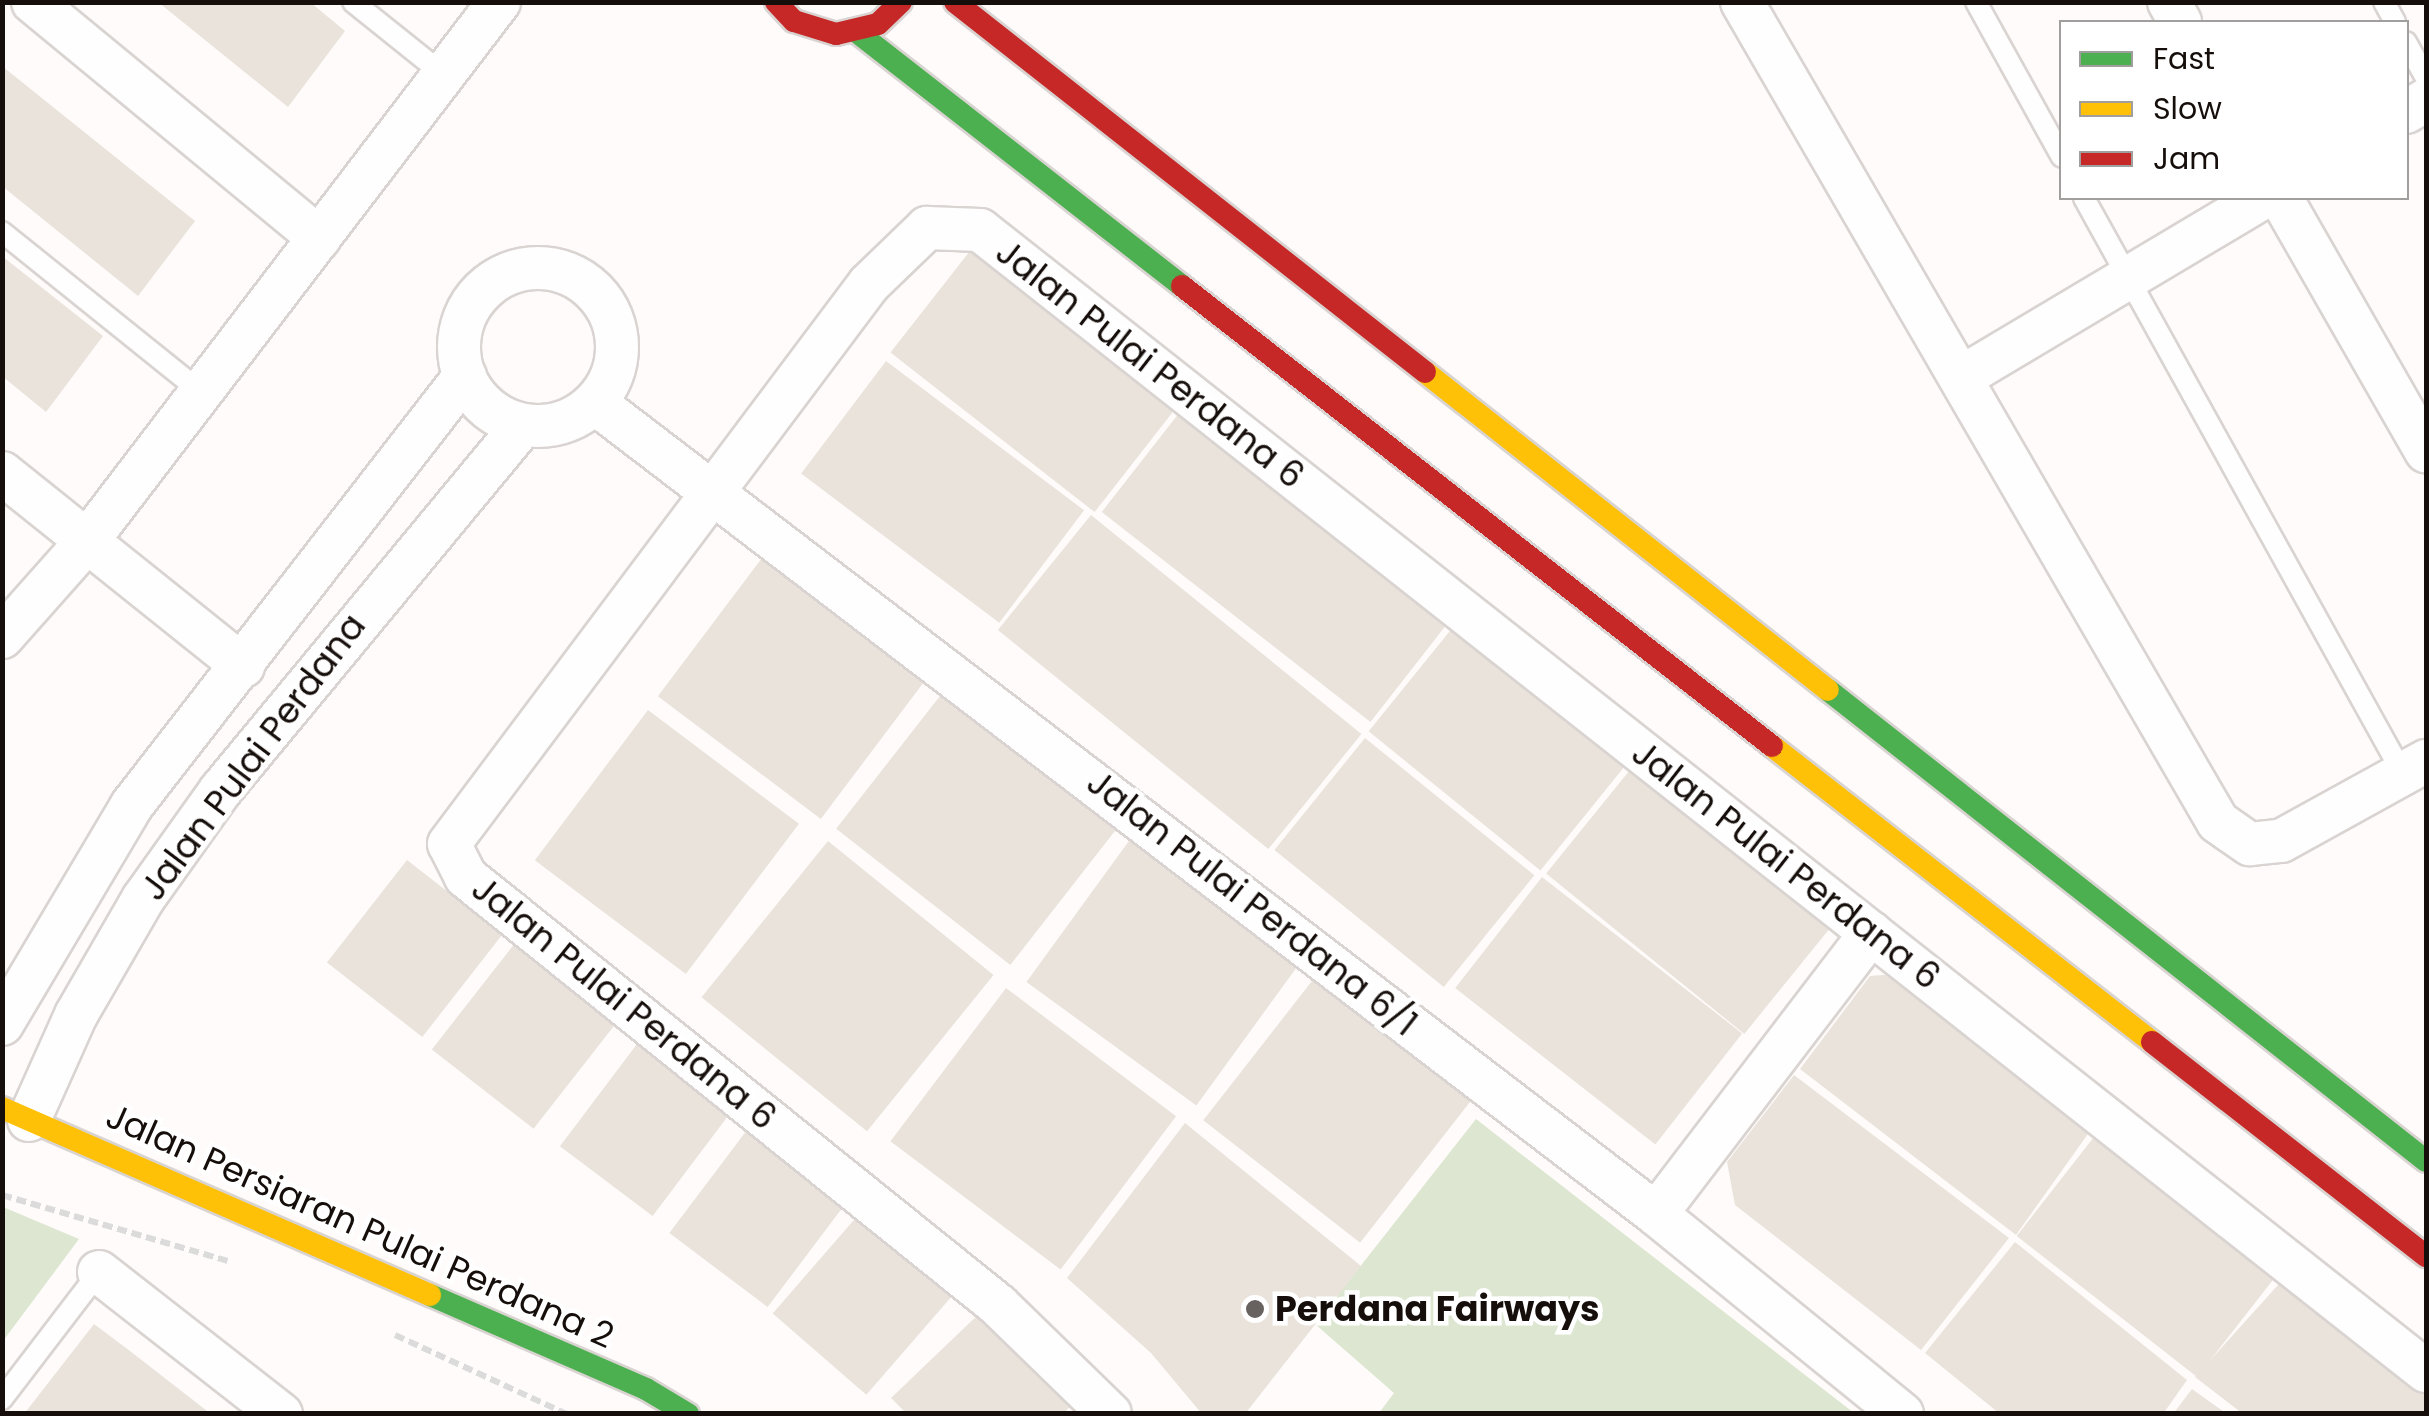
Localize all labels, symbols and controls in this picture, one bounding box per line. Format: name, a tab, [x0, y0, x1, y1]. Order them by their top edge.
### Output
legend	[2059, 20, 2409, 200]
text: Fast	[2153, 37, 2215, 80]
text: Slow	[2153, 87, 2222, 130]
text: Jam	[2153, 137, 2220, 180]
street label: Jalan Pulai Perdana 6	[988, 231, 1312, 497]
street label: Jalan Pulai Perdana	[132, 606, 374, 908]
street label: Jalan Pulai Perdana 6	[1624, 732, 1948, 998]
street label: Jalan Pulai Perdana 6/1	[1079, 761, 1425, 1045]
street label: Jalan Pulai Perdana 6	[463, 867, 785, 1139]
street label: Jalan Persiaran Pulai Perdana 2	[100, 1095, 620, 1357]
place label: Perdana Fairways	[1275, 1288, 1600, 1330]
marker: Perdana Fairways	[1244, 1298, 1266, 1320]

